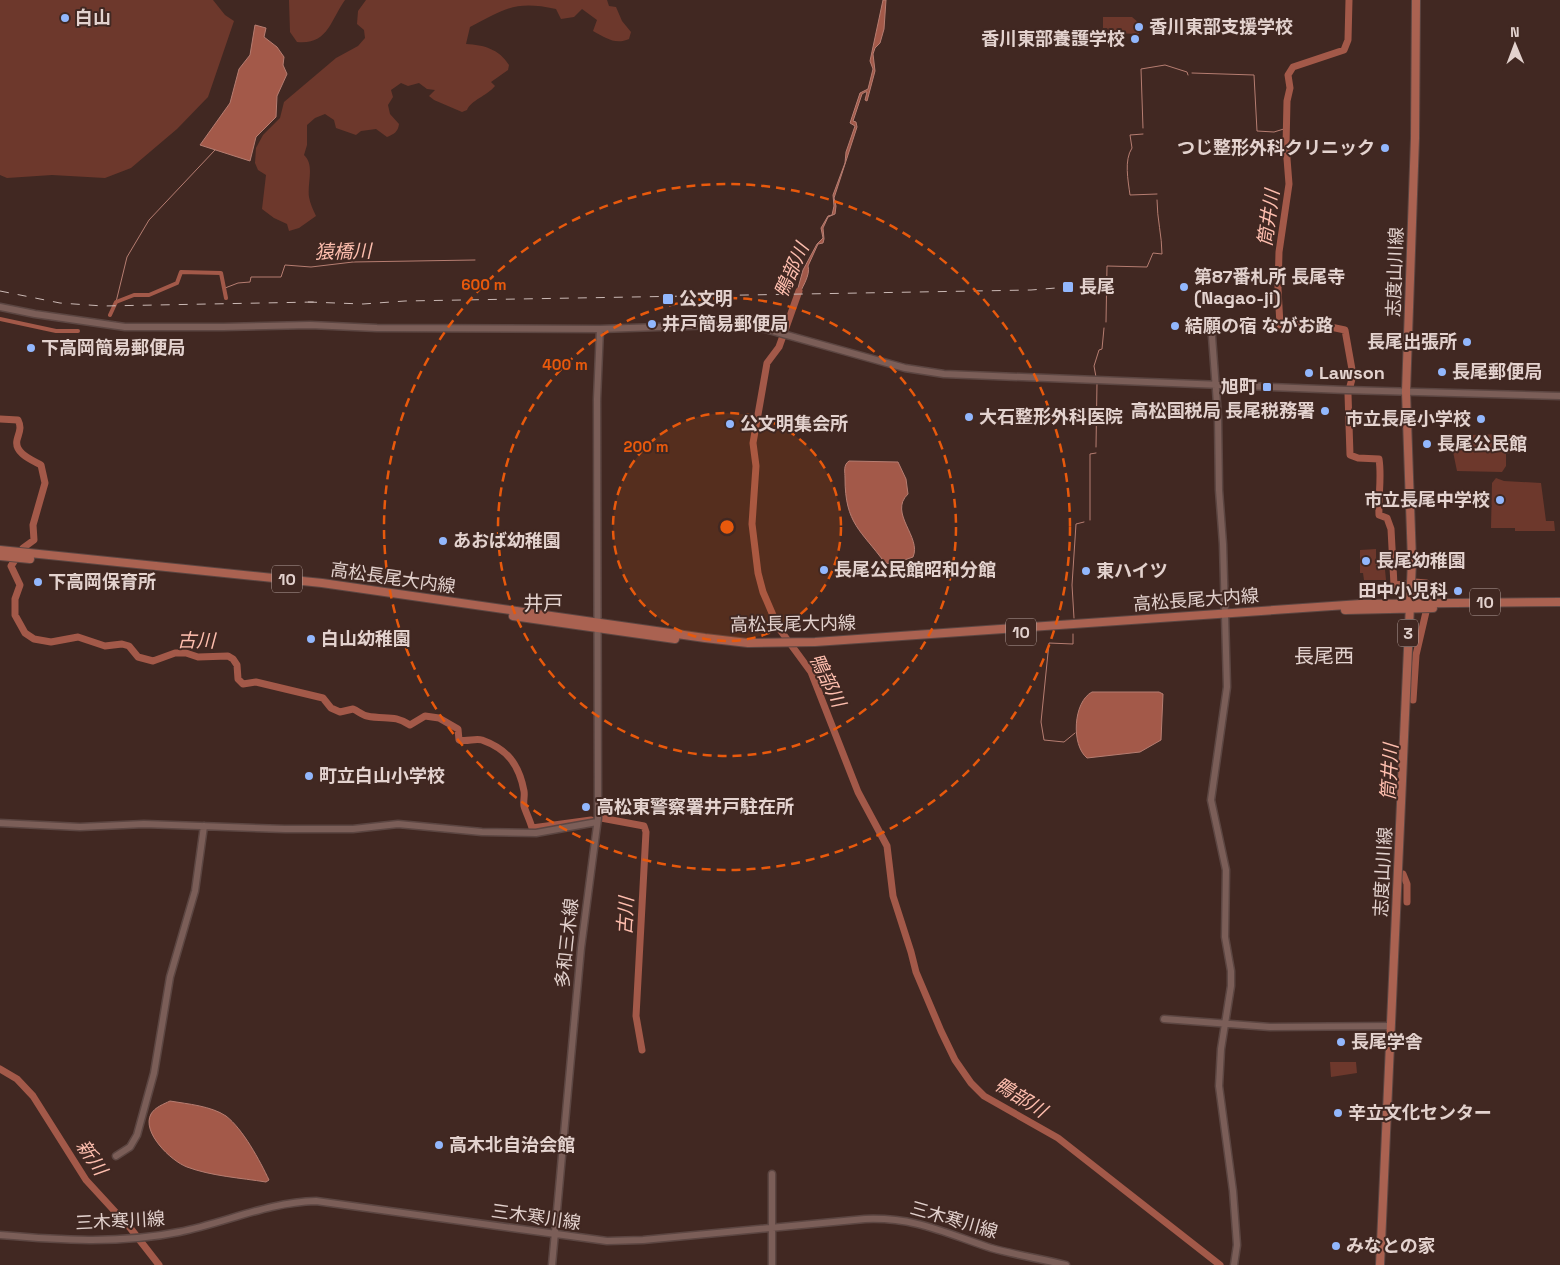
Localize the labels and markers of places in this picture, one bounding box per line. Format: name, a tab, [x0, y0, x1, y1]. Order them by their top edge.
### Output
place label: 白山	[75, 6, 111, 29]
marker: 白山	[59, 12, 71, 24]
place label: 香川東部支援学校	[1149, 15, 1293, 38]
marker: 香川東部支援学校	[1133, 21, 1145, 33]
place label: 香川東部養護学校	[981, 27, 1125, 50]
marker: 香川東部養護学校	[1129, 33, 1141, 45]
place label: つじ整形外科クリニック	[1177, 136, 1375, 159]
marker: つじ整形外科クリニック	[1379, 142, 1391, 154]
place label: 第87番札所 長尾寺 (Nagao-ji)	[1194, 265, 1345, 309]
place label: 長尾	[1079, 275, 1115, 298]
marker: 長尾	[1061, 280, 1075, 294]
marker: 第87番札所 長尾寺 (Nagao-ji)	[1178, 281, 1190, 293]
place label: 公文明	[679, 287, 733, 310]
marker: 公文明	[661, 292, 675, 306]
place label: 井戸簡易郵便局	[662, 312, 788, 335]
place label: 結願の宿 ながお路	[1185, 314, 1334, 337]
marker: 井戸簡易郵便局	[646, 318, 658, 330]
marker: 結願の宿 ながお路	[1169, 320, 1181, 332]
place label: 長尾出張所	[1367, 330, 1457, 353]
place label: 下高岡簡易郵便局	[41, 336, 185, 359]
marker: 長尾出張所	[1461, 336, 1473, 348]
marker: 下高岡簡易郵便局	[25, 342, 37, 354]
place label: 長尾郵便局	[1452, 360, 1542, 383]
place label: Lawson	[1319, 361, 1385, 384]
marker: 長尾郵便局	[1436, 366, 1448, 378]
marker: Lawson	[1303, 367, 1315, 379]
place label: 旭町	[1221, 375, 1257, 398]
marker: 旭町	[1261, 381, 1273, 393]
place label: 高松国税局 長尾税務署	[1130, 399, 1315, 422]
place label: 大石整形外科医院	[979, 405, 1123, 428]
marker: 高松国税局 長尾税務署	[1319, 405, 1331, 417]
place label: 市立長尾小学校	[1345, 407, 1471, 430]
marker: 大石整形外科医院	[963, 411, 975, 423]
place label: 公文明集会所	[740, 412, 848, 435]
marker: 市立長尾小学校	[1475, 413, 1487, 425]
marker: 公文明集会所	[724, 418, 736, 430]
place label: 長尾公民館	[1437, 432, 1527, 455]
marker: 長尾公民館	[1421, 438, 1433, 450]
place label: 市立長尾中学校	[1364, 488, 1490, 511]
marker: 市立長尾中学校	[1494, 494, 1506, 506]
centre of rings	[718, 518, 736, 536]
place label: あおば幼稚園	[453, 529, 561, 552]
marker: あおば幼稚園	[437, 535, 449, 547]
place label: 長尾幼稚園	[1376, 549, 1466, 572]
marker: 長尾幼稚園	[1360, 555, 1372, 567]
place label: 長尾公民館昭和分館	[834, 558, 996, 581]
place label: 東ハイツ	[1096, 559, 1168, 582]
marker: 長尾公民館昭和分館	[818, 564, 830, 576]
marker: 東ハイツ	[1080, 565, 1092, 577]
place label: 下高岡保育所	[48, 570, 156, 593]
marker: 下高岡保育所	[32, 576, 44, 588]
place label: 田中小児科	[1358, 579, 1448, 602]
marker: 田中小児科	[1452, 585, 1464, 597]
place label: 白山幼稚園	[321, 627, 411, 650]
marker: 白山幼稚園	[305, 633, 317, 645]
place label: 町立白山小学校	[319, 764, 445, 787]
marker: 町立白山小学校	[303, 770, 315, 782]
place label: 高松東警察署井戸駐在所	[596, 795, 794, 818]
marker: 高松東警察署井戸駐在所	[580, 801, 592, 813]
place label: 長尾学舎	[1351, 1030, 1423, 1053]
marker: 長尾学舎	[1335, 1036, 1347, 1048]
place label: 辛立文化センター	[1348, 1101, 1492, 1124]
marker: 辛立文化センター	[1332, 1107, 1344, 1119]
place label: 高木北自治会館	[449, 1133, 575, 1156]
marker: 高木北自治会館	[433, 1139, 445, 1151]
place label: みなとの家	[1346, 1234, 1436, 1257]
marker: みなとの家	[1330, 1240, 1342, 1252]

